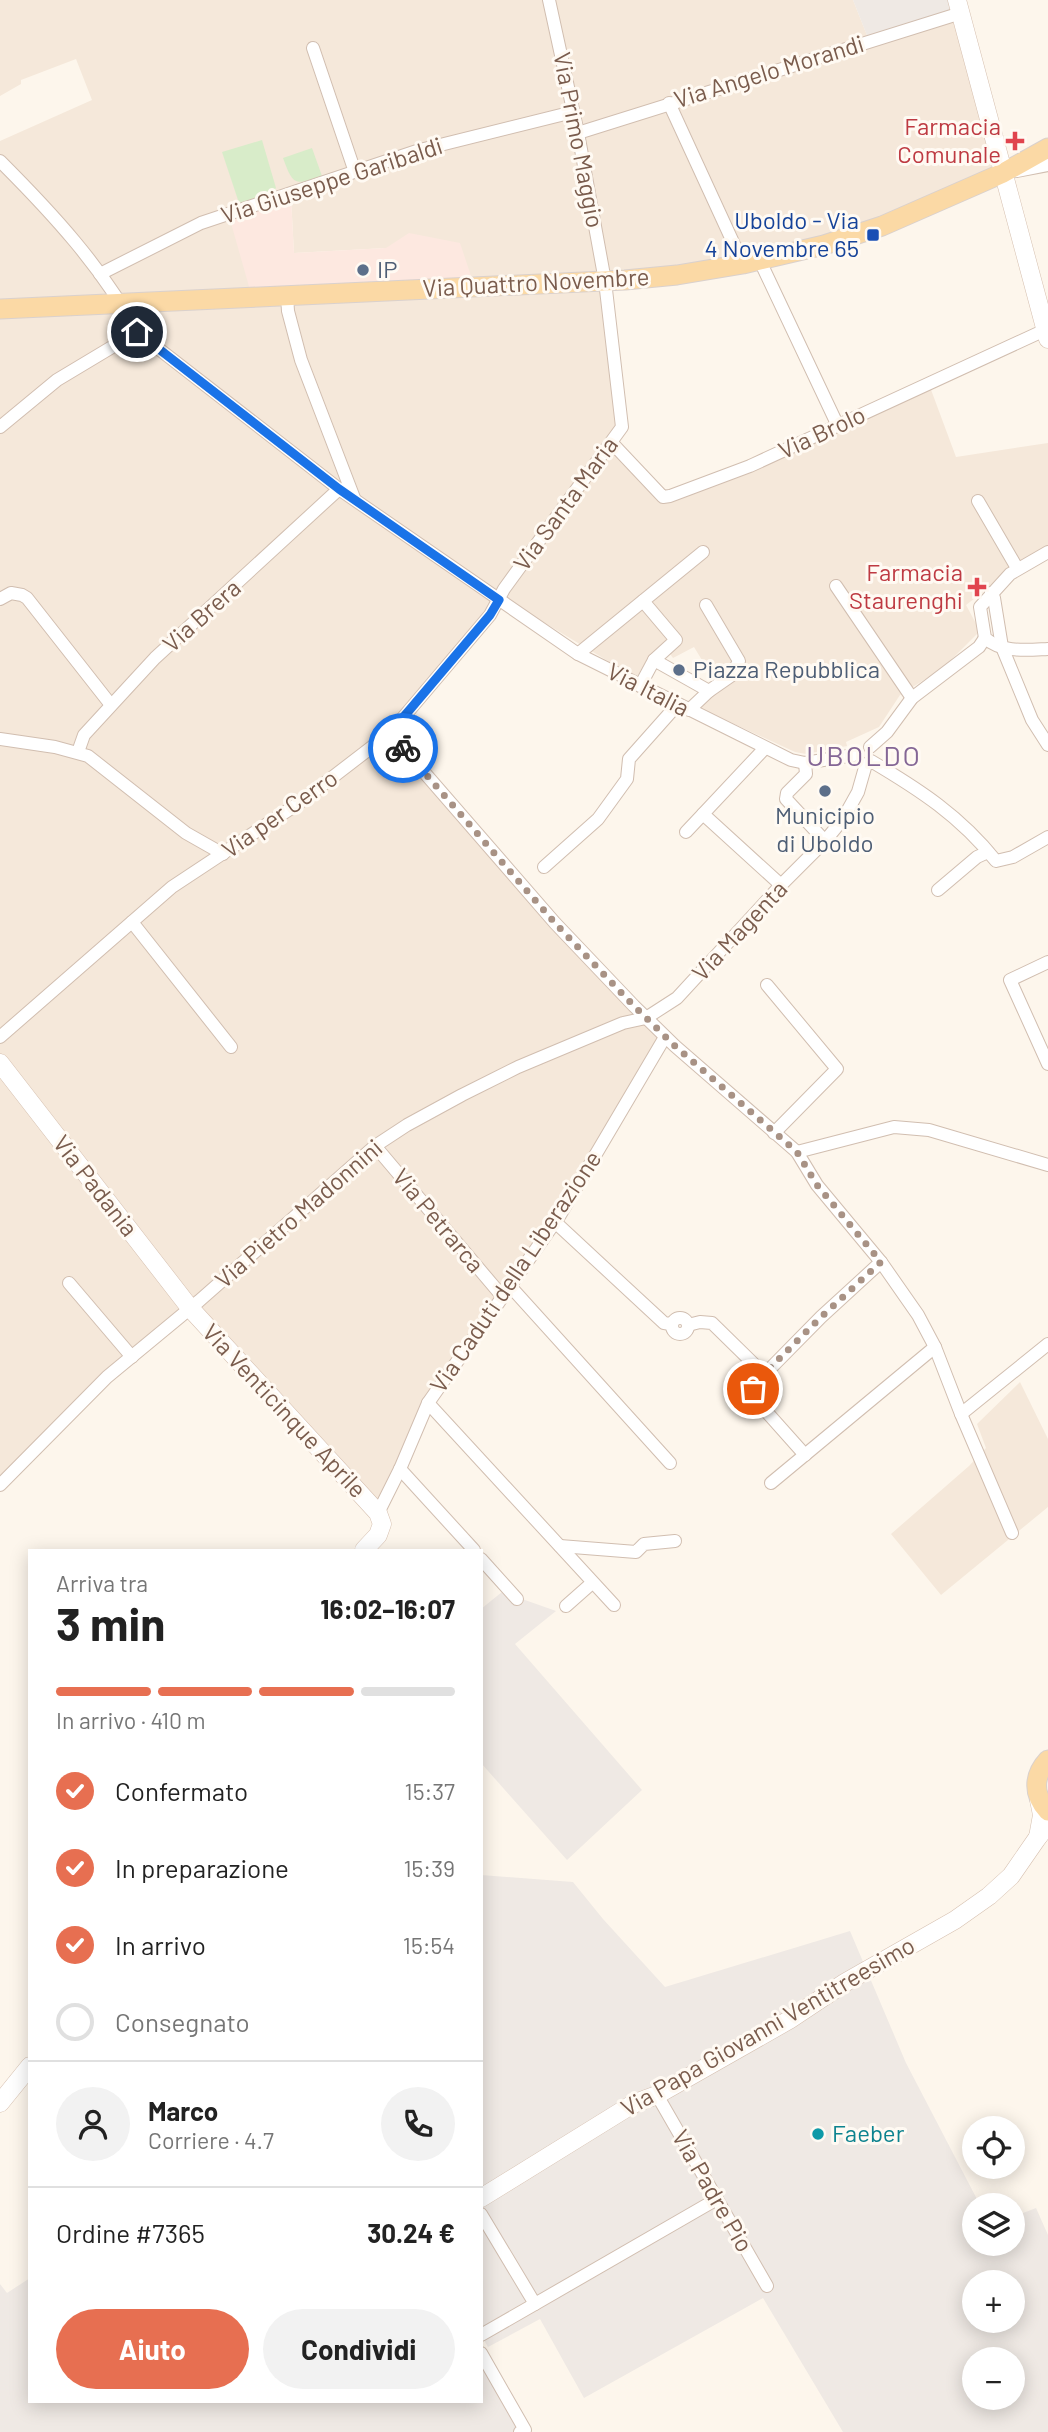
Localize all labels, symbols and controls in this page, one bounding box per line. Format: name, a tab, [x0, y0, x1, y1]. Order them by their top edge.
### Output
street label: Via Angelo Morandi	[670, 28, 867, 113]
street label: Via Primo Maggio	[548, 49, 611, 230]
place label: Farmacia Comunale	[897, 111, 1001, 168]
street label: Via Giuseppe Garibaldi	[217, 130, 446, 229]
marker: Farmacia Comunale	[1007, 133, 1023, 149]
place label: Uboldo - Via 4 Novembre 65	[705, 205, 859, 262]
marker: Uboldo - Via 4 Novembre 65	[865, 227, 881, 243]
place label: IP	[377, 254, 397, 283]
street label: Via Quattro Novembre	[422, 261, 650, 302]
marker: IP	[355, 262, 371, 278]
pin	[107, 302, 167, 362]
icon: home	[118, 313, 156, 351]
street label: Via Brolo	[773, 399, 869, 464]
street label: Via Santa Maria	[506, 430, 623, 576]
place label: Farmacia Staurenghi	[849, 557, 963, 614]
street label: Via Brera	[156, 572, 246, 657]
marker: Farmacia Staurenghi	[969, 579, 985, 595]
place label: Piazza Repubblica	[693, 654, 880, 683]
street label: Via Italia	[603, 656, 695, 722]
marker: Piazza Repubblica	[671, 662, 687, 678]
courier	[368, 713, 438, 783]
icon: bike	[384, 729, 422, 767]
district label: UBOLDO	[806, 738, 922, 772]
street label: Via per Cerro	[216, 762, 343, 863]
marker: Municipio di Uboldo	[817, 783, 833, 799]
place label: Municipio di Uboldo	[775, 800, 875, 857]
street label: Via Magenta	[685, 874, 793, 986]
street label: Via Padania	[48, 1129, 145, 1241]
street label: Via Pietro Madonnini	[208, 1132, 388, 1293]
street label: Via Caduti della Liberazione	[423, 1145, 607, 1398]
street label: Via Petrarca	[387, 1162, 491, 1278]
street label: Via Venticinque Aprile	[197, 1317, 373, 1503]
pin	[723, 1359, 783, 1419]
icon: bag	[734, 1370, 772, 1408]
text: Arriva tra	[56, 1569, 148, 1597]
text: 16:02–16:07	[320, 1593, 455, 1624]
text: 3 min	[56, 1595, 165, 1650]
text: In arrivo · 410 m	[56, 1706, 206, 1734]
icon: check	[56, 1772, 94, 1810]
text: Confermato	[115, 1775, 248, 1806]
text: 15:37	[405, 1777, 455, 1805]
icon: check	[56, 1849, 94, 1887]
text: In preparazione	[115, 1852, 289, 1883]
text: 15:39	[404, 1854, 455, 1882]
icon: check	[56, 1926, 94, 1964]
text: In arrivo	[115, 1929, 206, 1960]
street label: Via Papa Giovanni Ventitreesimo	[615, 1930, 919, 2122]
text: 15:54	[403, 1931, 455, 1959]
text: Consegnato	[115, 2006, 250, 2037]
button: person	[56, 2087, 130, 2161]
button: phone	[381, 2087, 455, 2161]
text: Marco	[148, 2095, 218, 2126]
map controls	[962, 2116, 1025, 2410]
button: locate	[962, 2116, 1025, 2179]
place label: Faeber	[832, 2118, 905, 2147]
street label: Via Padre Pio	[667, 2124, 760, 2257]
text: Corriere · 4.7	[148, 2126, 274, 2154]
marker: Faeber	[810, 2126, 826, 2142]
button: layers	[962, 2193, 1025, 2256]
text: Ordine #7365	[56, 2217, 205, 2248]
text: 30.24 €	[367, 2217, 455, 2248]
button: +	[962, 2270, 1025, 2333]
button: Aiuto	[56, 2309, 249, 2389]
button: Condividi	[263, 2309, 455, 2389]
button: −	[962, 2347, 1025, 2410]

